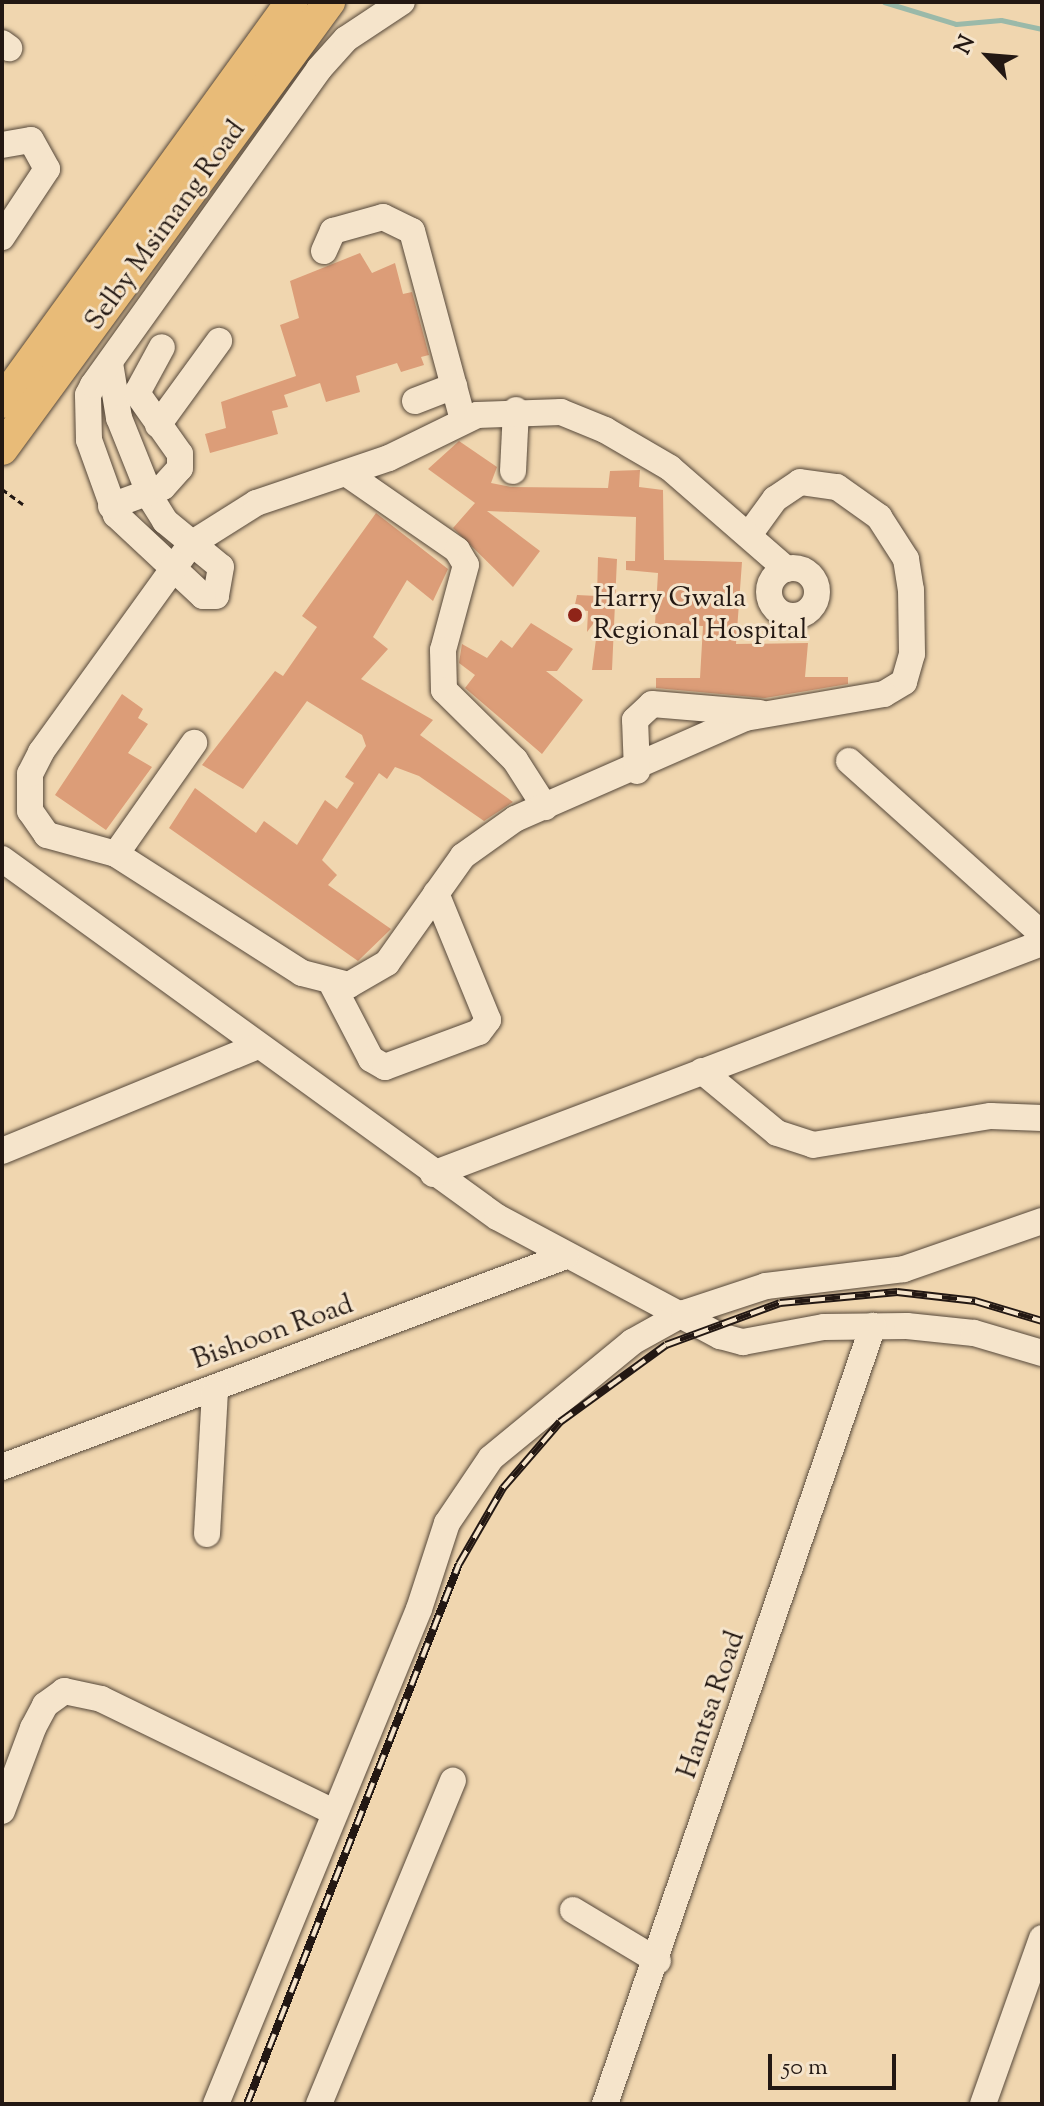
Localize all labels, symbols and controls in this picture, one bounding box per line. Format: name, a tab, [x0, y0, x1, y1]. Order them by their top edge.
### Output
north arrow	[948, 16, 1028, 96]
text: N	[948, 31, 985, 60]
street label: Selby Msimang Road	[78, 114, 254, 338]
place label: Harry Gwala Regional Hospital	[593, 582, 807, 648]
marker: Harry Gwala Regional Hospital	[564, 604, 586, 626]
street label: Bishoon Road	[188, 1288, 358, 1378]
street label: Hantsa Road	[671, 1627, 753, 1783]
scale bar	[772, 2038, 900, 2088]
text: 50 m	[782, 2051, 828, 2085]

